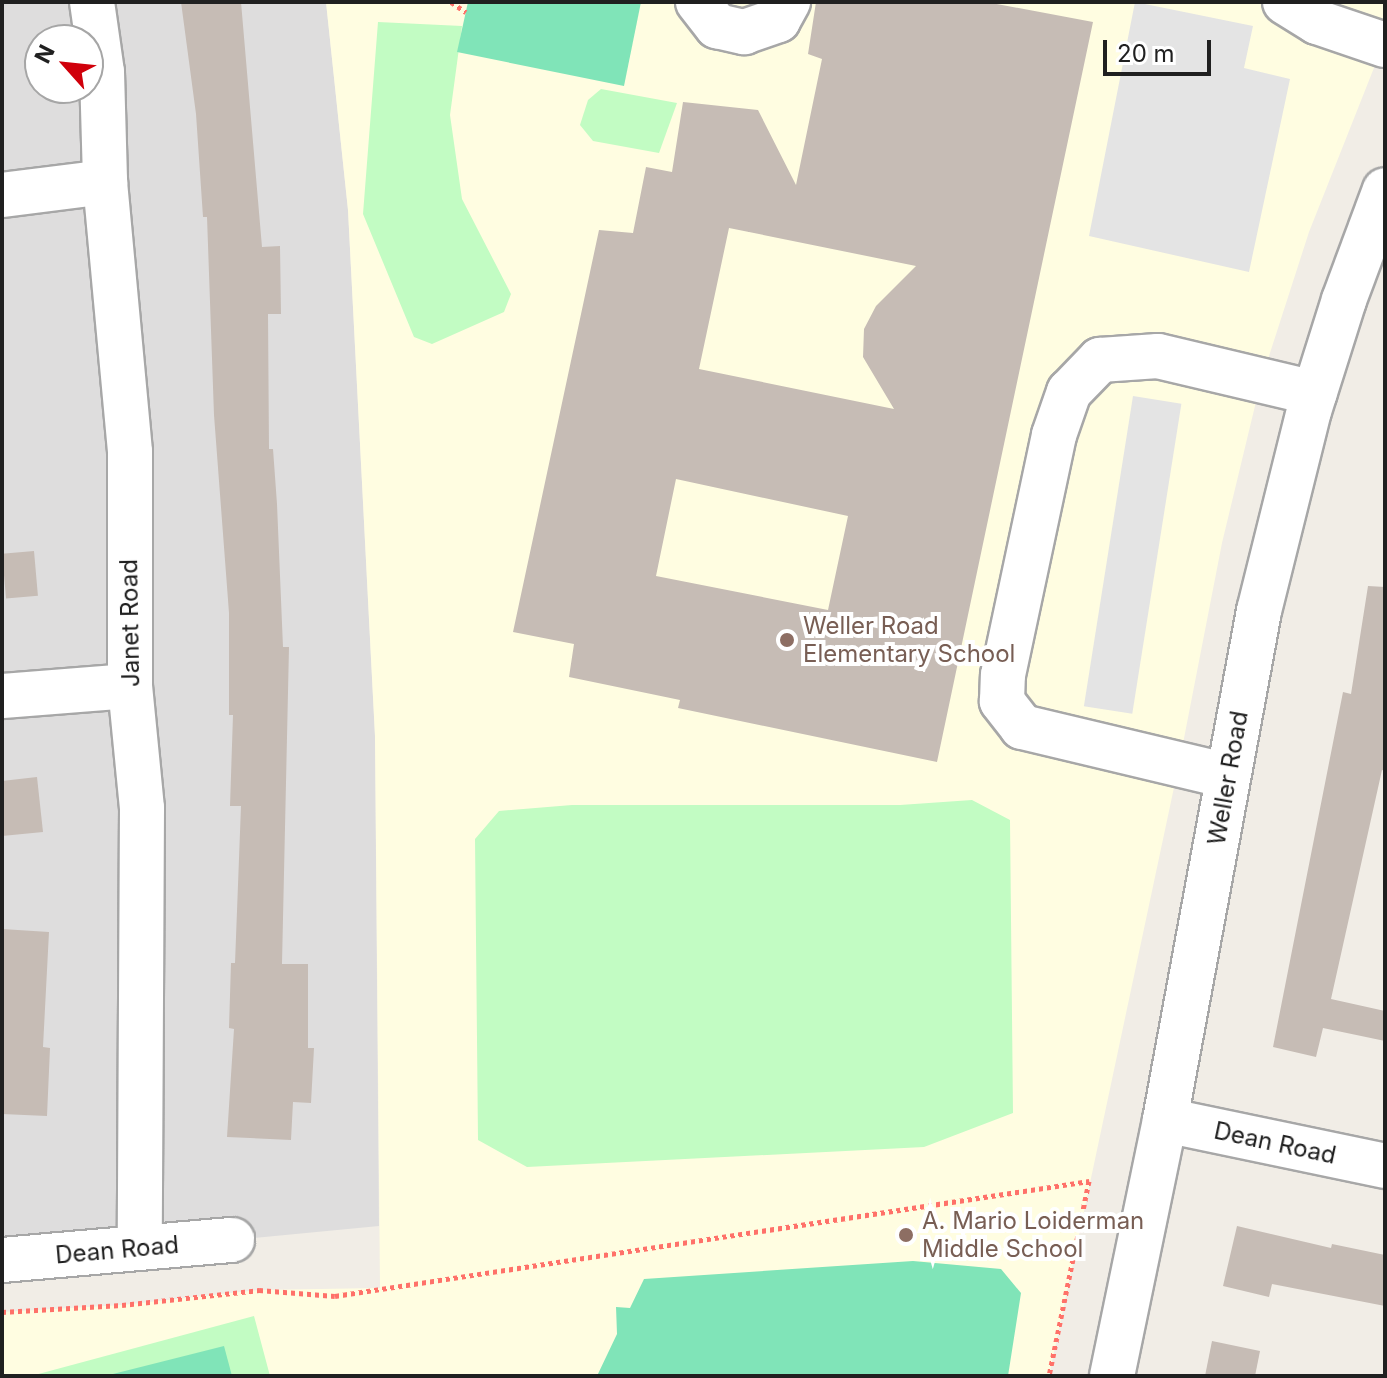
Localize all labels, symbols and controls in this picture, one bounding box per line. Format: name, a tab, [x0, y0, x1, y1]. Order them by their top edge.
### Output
north arrow	[24, 24, 104, 104]
scale bar	[1107, 24, 1215, 74]
text: 20 m	[1117, 39, 1175, 68]
text: N	[29, 41, 60, 67]
street label: Janet Road	[114, 559, 146, 687]
place label: Weller Road Elementary School	[803, 612, 1015, 668]
marker: Weller Road Elementary School	[778, 631, 796, 649]
street label: Weller Road	[1202, 709, 1254, 847]
street label: Dean Road	[1211, 1116, 1339, 1170]
place label: A. Mario Loiderman Middle School	[922, 1207, 1144, 1263]
marker: A. Mario Loiderman Middle School	[897, 1226, 915, 1244]
street label: Dean Road	[54, 1230, 180, 1270]

